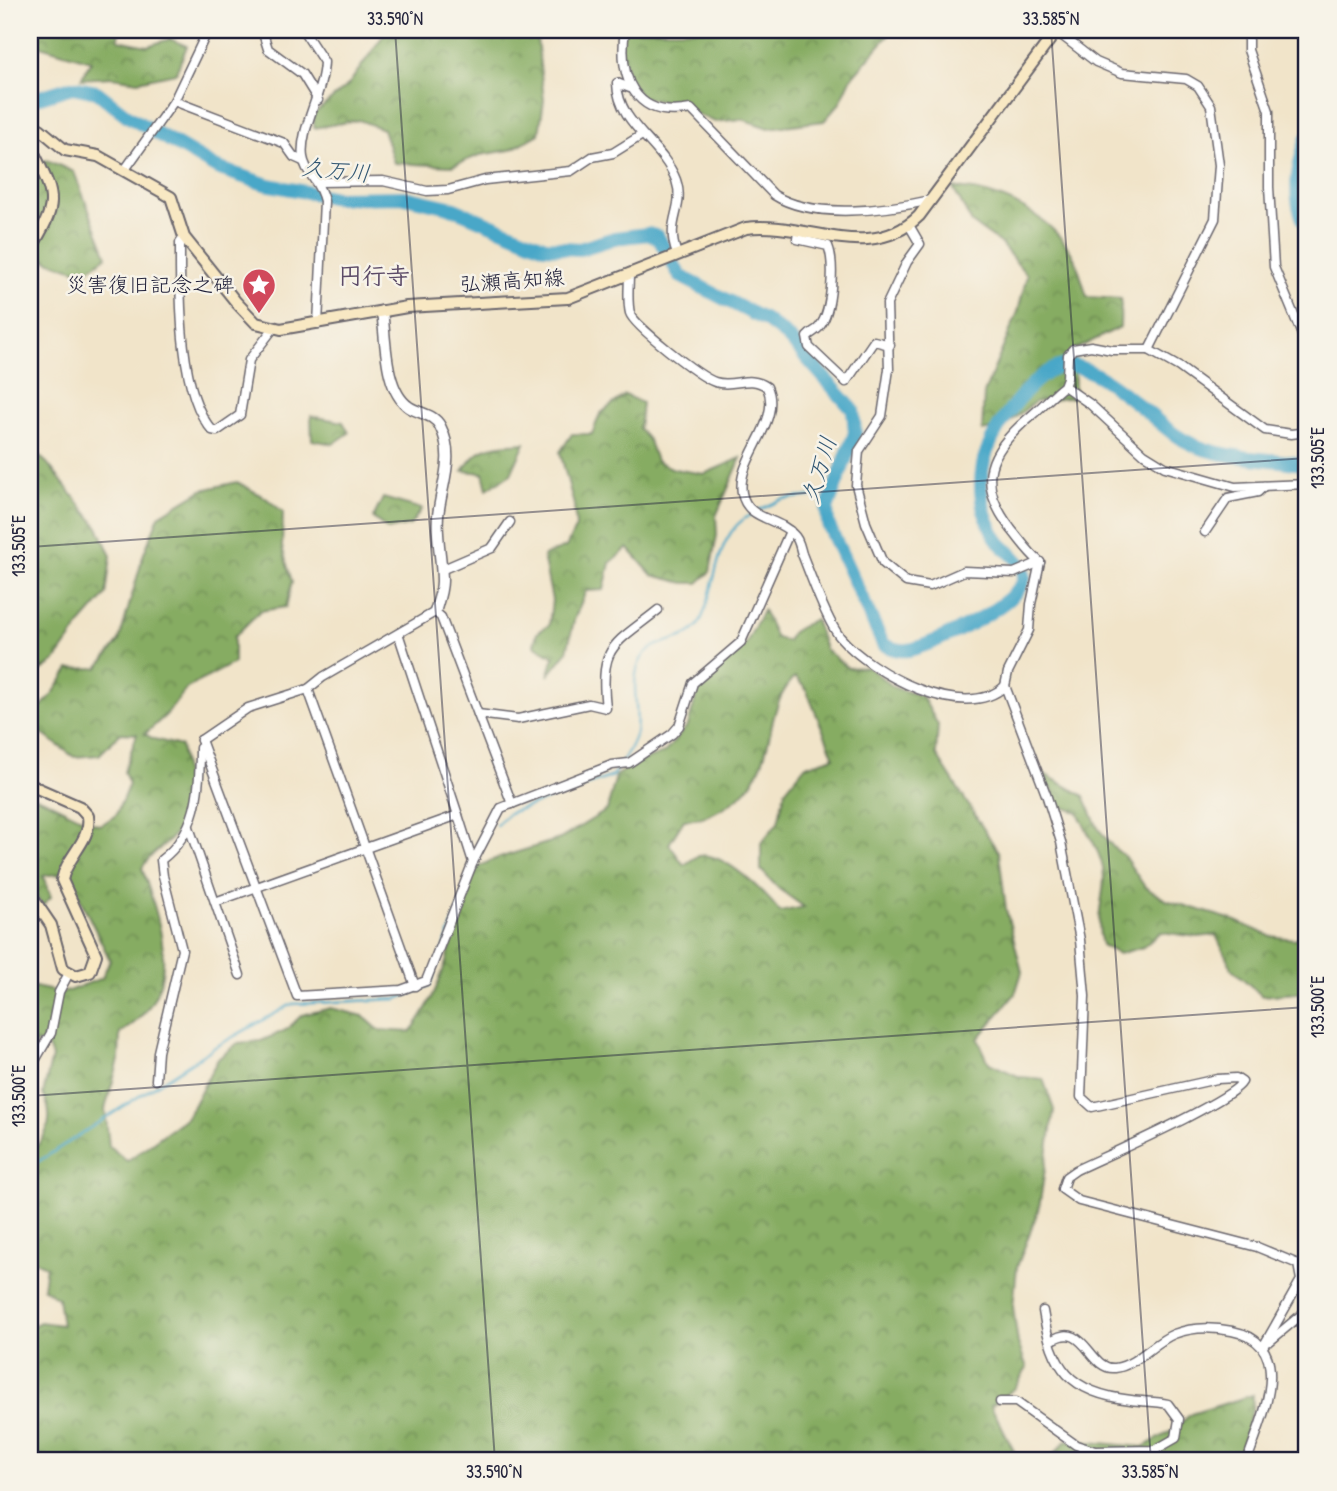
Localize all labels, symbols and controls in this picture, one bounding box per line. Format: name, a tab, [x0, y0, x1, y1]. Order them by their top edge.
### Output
text: 33.590°N	[367, 6, 423, 31]
text: 33.585°N	[1023, 6, 1079, 31]
water label: 久万川	[300, 150, 372, 189]
district label: 円行寺	[338, 259, 410, 291]
street label: 弘瀬高知線	[459, 262, 565, 299]
place icon: 災害復旧記念之碑	[240, 266, 278, 315]
place label: 災害復旧記念之碑	[66, 270, 234, 299]
text: 133.505°E	[1305, 427, 1330, 489]
water label: 久万川	[794, 432, 843, 507]
text: 133.505°E	[6, 515, 31, 577]
text: 133.500°E	[1305, 976, 1330, 1038]
text: 133.500°E	[6, 1065, 31, 1127]
text: 33.590°N	[466, 1459, 522, 1484]
text: 33.585°N	[1122, 1459, 1178, 1484]

